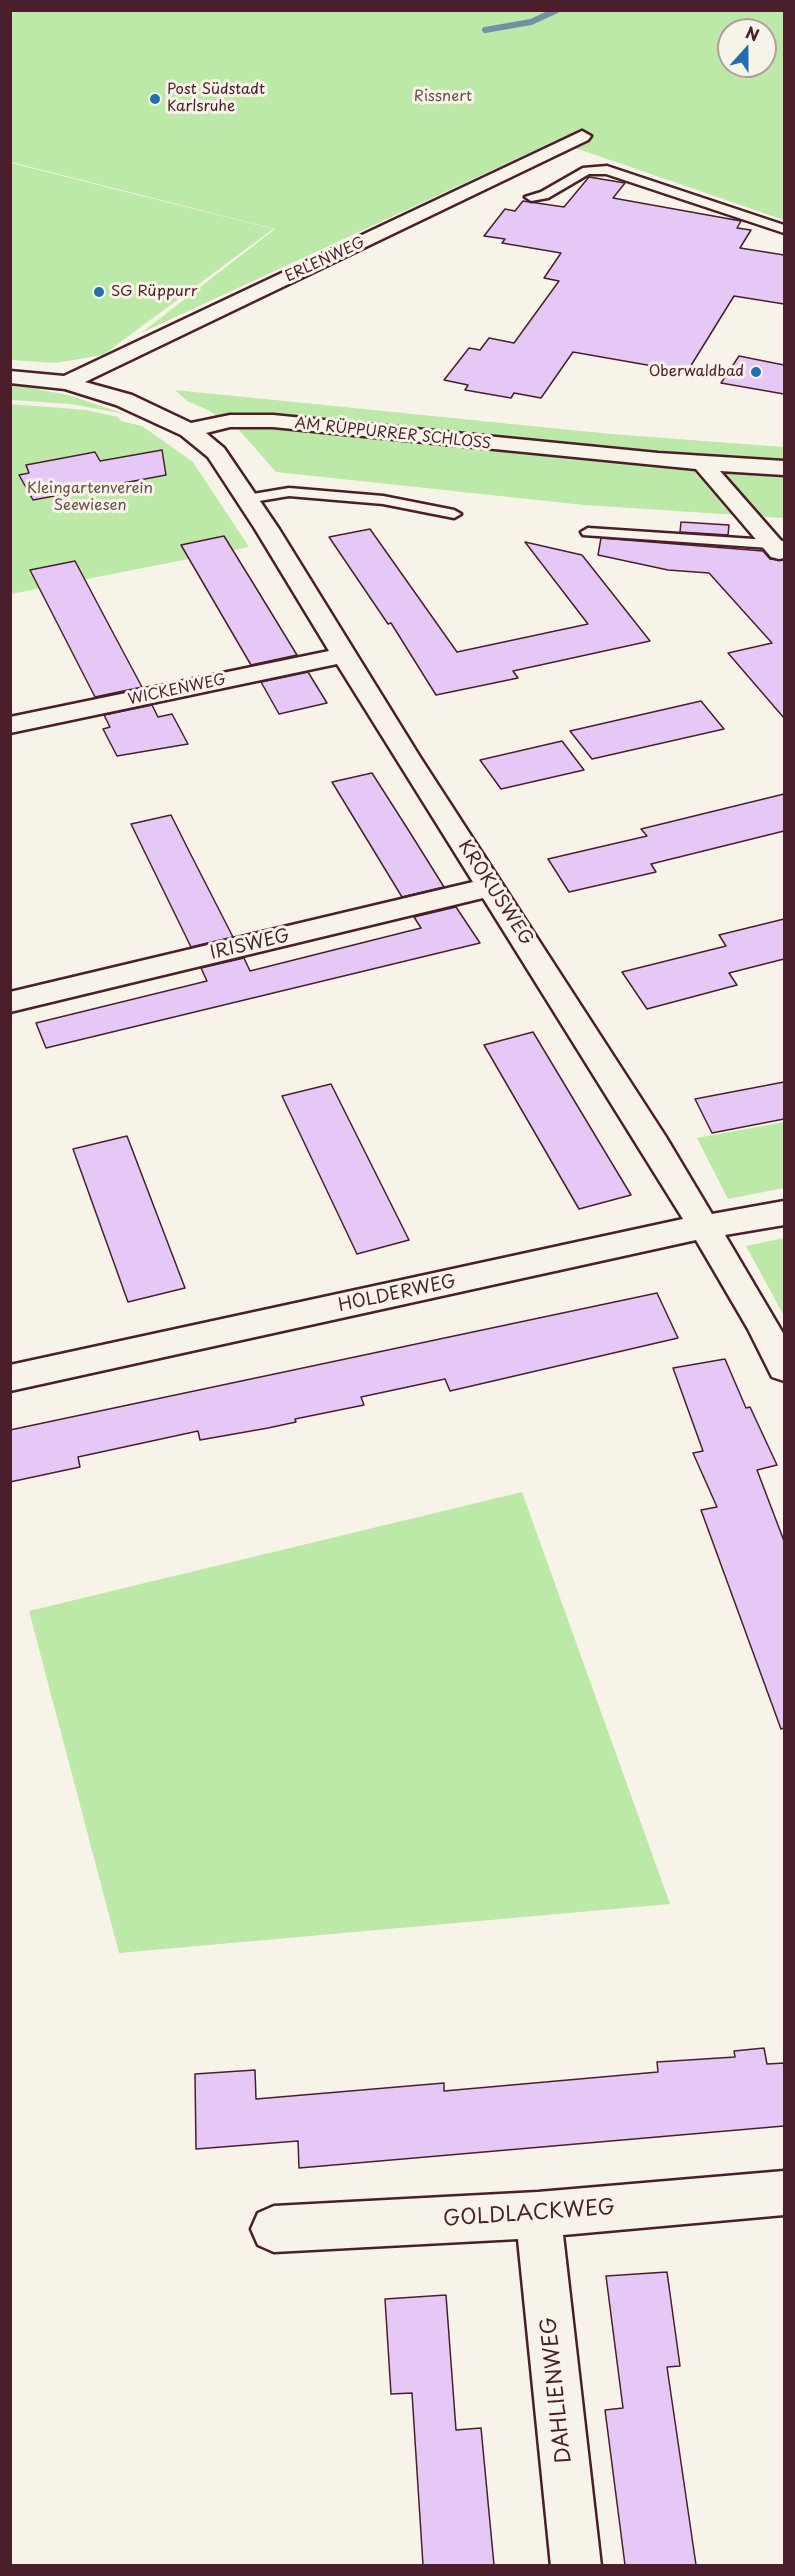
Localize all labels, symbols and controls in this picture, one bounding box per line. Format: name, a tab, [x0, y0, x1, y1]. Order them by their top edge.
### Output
north arrow	[717, 18, 777, 78]
text: N	[743, 20, 763, 47]
place label: Post Südstadt Karlsruhe	[167, 81, 265, 116]
park label: Rissnert	[414, 88, 472, 106]
marker: Post Südstadt Karlsruhe	[148, 92, 162, 106]
street label: ERLENWEG	[282, 234, 368, 286]
place label: SG Rüppurr	[111, 283, 198, 301]
marker: SG Rüppurr	[92, 285, 106, 299]
place label: Oberwaldbad	[649, 363, 744, 381]
marker: Oberwaldbad	[749, 365, 763, 379]
street label: AM RÜPPURRER SCHLOSS	[294, 415, 492, 453]
park label: Kleingartenverein Seewiesen	[27, 480, 153, 515]
street label: WICKENWEG	[126, 671, 228, 709]
street label: KROKUSWEG	[453, 836, 537, 950]
street label: IRISWEG	[208, 925, 292, 965]
street label: HOLDERWEG	[336, 1271, 458, 1317]
street label: GOLDLACKWEG	[442, 2195, 616, 2233]
street label: DAHLIENWEG	[537, 2316, 577, 2464]

